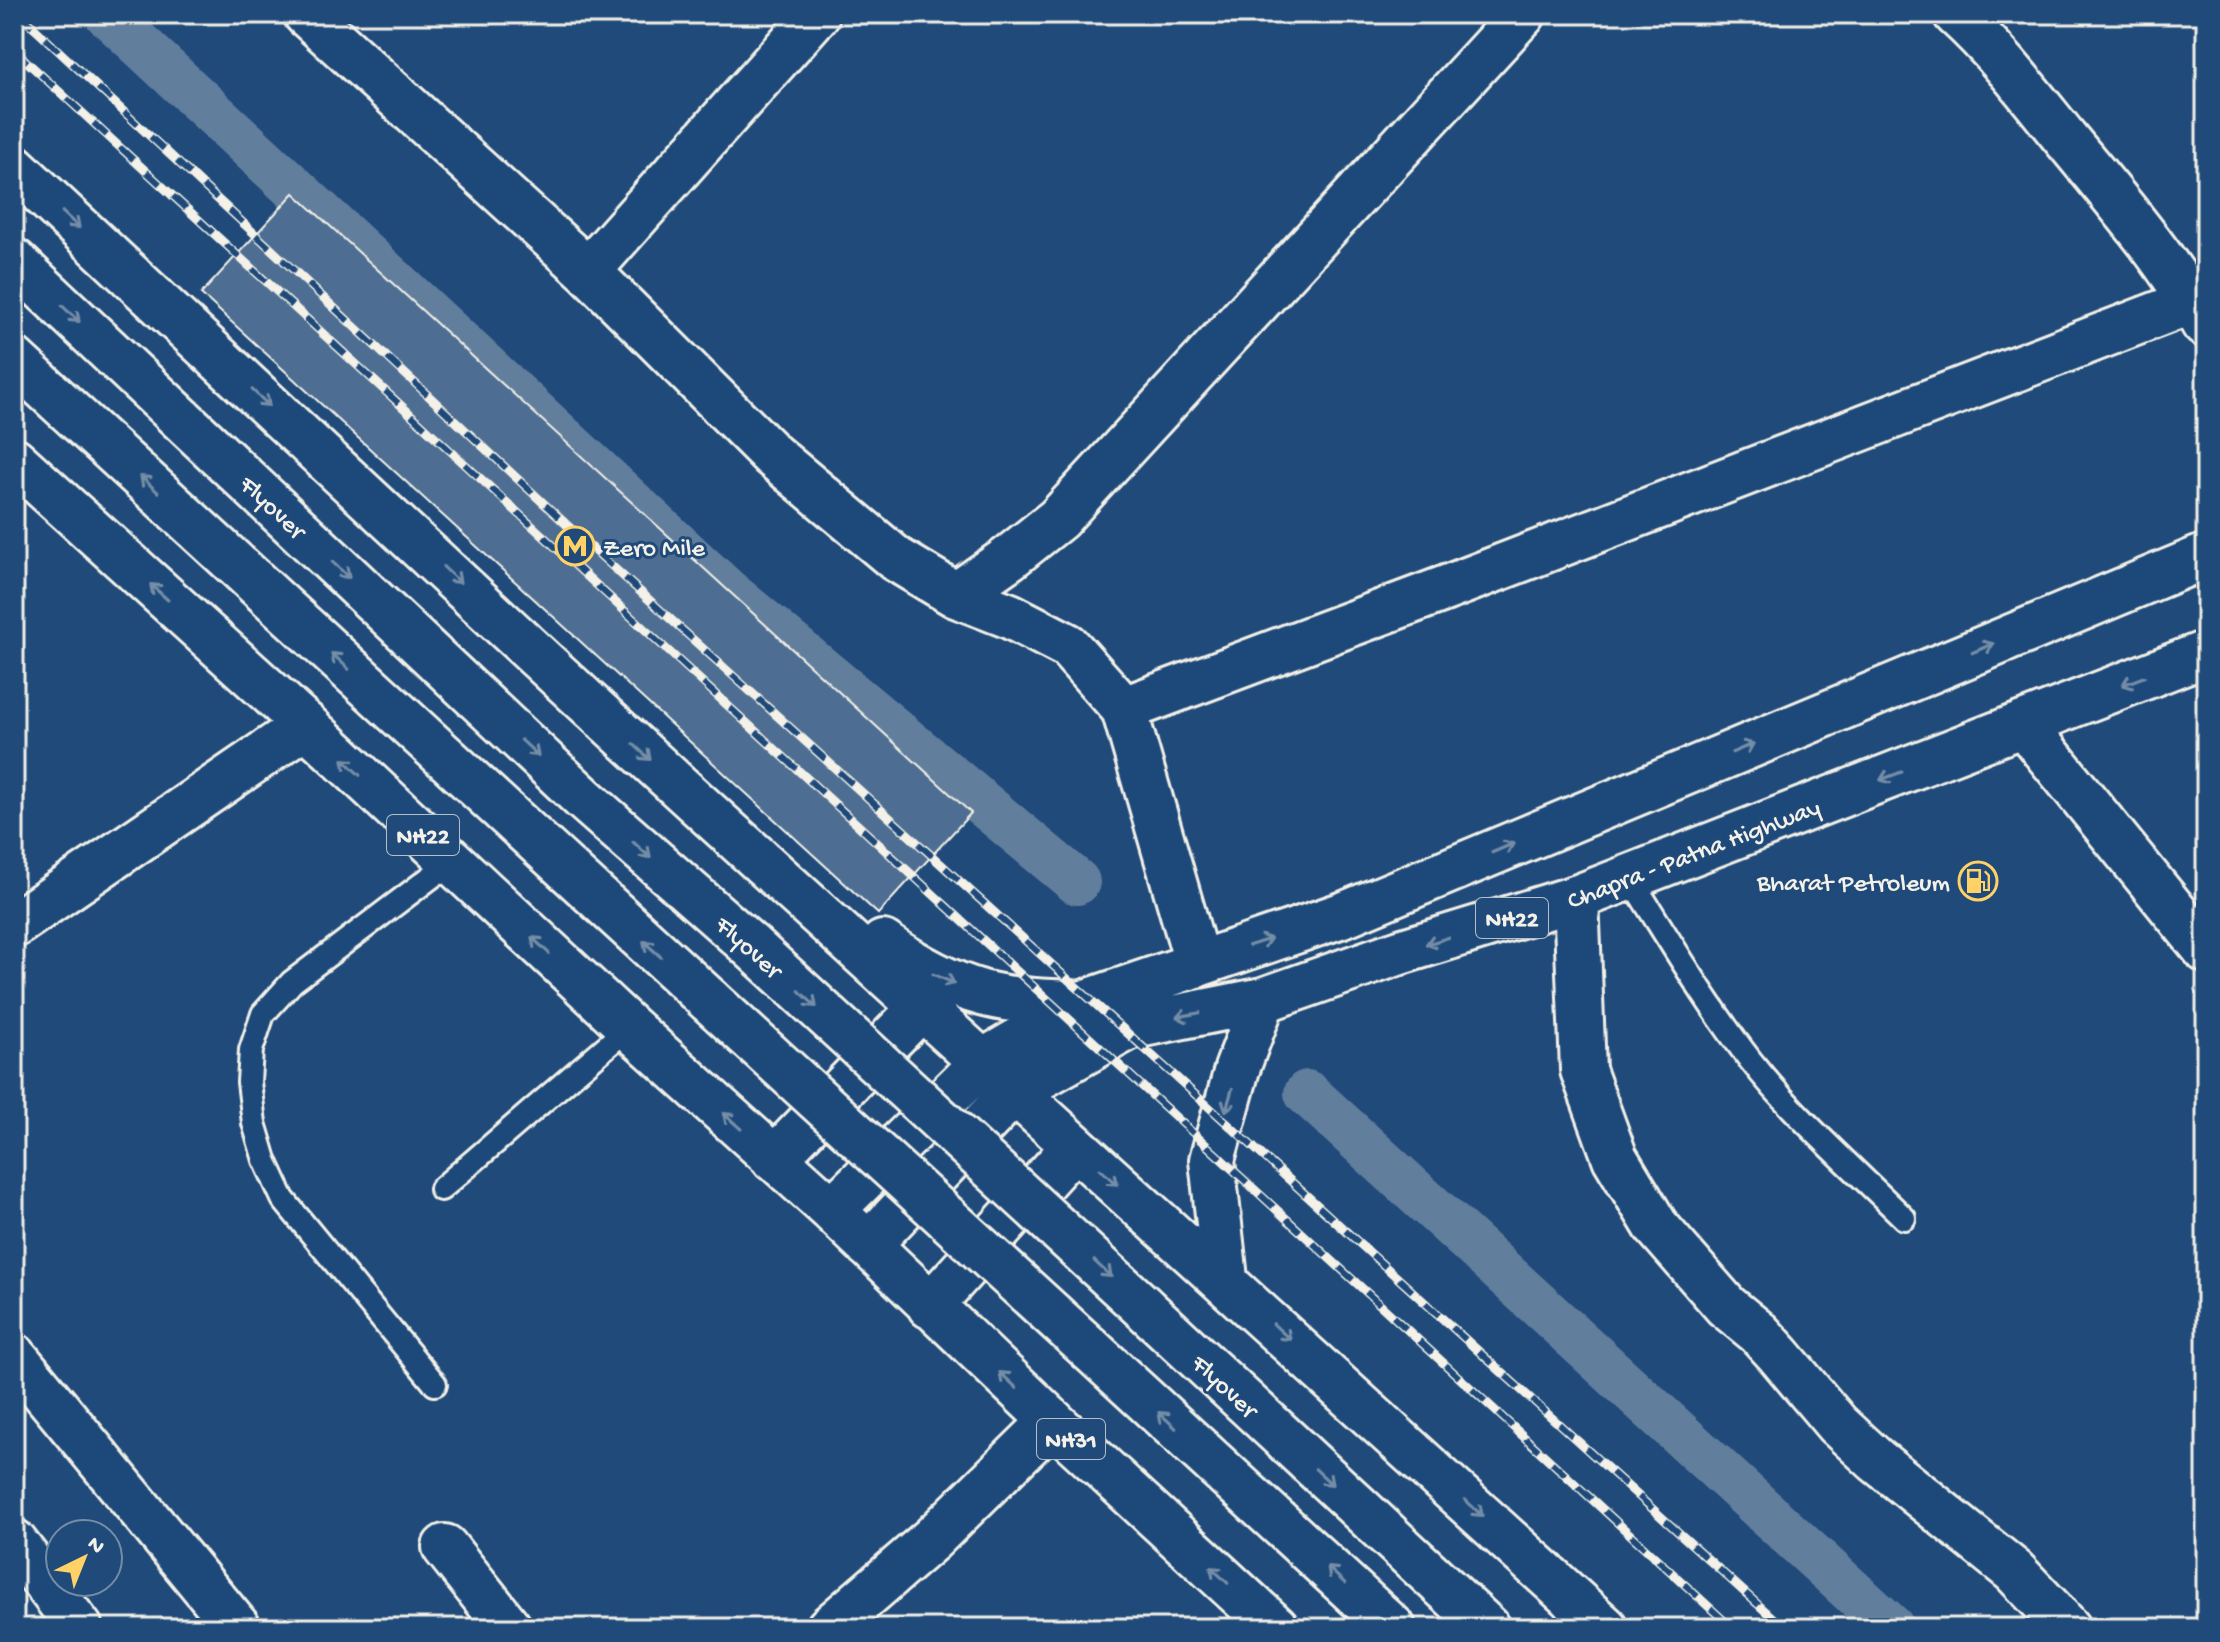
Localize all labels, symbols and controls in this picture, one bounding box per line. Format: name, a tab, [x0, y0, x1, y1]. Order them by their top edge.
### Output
one-way arrow	[61, 211, 81, 230]
one-way arrow	[61, 305, 81, 324]
one-way arrow	[251, 388, 271, 406]
street label: Flyover	[231, 470, 313, 550]
one-way arrow	[139, 476, 159, 494]
metro station icon: Zero Mile	[554, 525, 596, 567]
place label: Zero Mile	[603, 535, 705, 566]
one-way arrow	[331, 560, 351, 578]
one-way arrow	[441, 565, 461, 583]
one-way arrow	[149, 582, 169, 601]
one-way arrow	[1970, 640, 1995, 655]
one-way arrow	[330, 652, 350, 670]
one-way arrow	[2121, 675, 2146, 689]
one-way arrow	[520, 739, 540, 757]
one-way arrow	[1730, 740, 1755, 755]
one-way arrow	[632, 742, 652, 761]
one-way arrow	[341, 758, 361, 777]
one-way arrow	[1879, 770, 1904, 784]
street label: Chapra - Patna Highway	[1564, 794, 1826, 919]
road number: NH22	[387, 815, 459, 855]
one-way arrow	[1490, 840, 1515, 854]
one-way arrow	[632, 841, 652, 859]
fuel station icon: Bharat Petroleum	[1957, 860, 1999, 902]
place label: Bharat Petroleum	[1756, 870, 1950, 901]
road number: NH22	[1476, 898, 1548, 938]
street label: Flyover	[706, 911, 789, 989]
one-way arrow	[1248, 933, 1273, 948]
one-way arrow	[1424, 934, 1450, 949]
one-way arrow	[531, 936, 551, 955]
one-way arrow	[643, 940, 663, 958]
one-way arrow	[932, 973, 956, 988]
one-way arrow	[798, 989, 818, 1008]
one-way arrow	[1176, 1008, 1201, 1023]
one-way arrow	[1220, 1087, 1235, 1113]
one-way arrow	[722, 1111, 742, 1130]
one-way arrow	[1098, 1168, 1118, 1186]
one-way arrow	[1092, 1260, 1112, 1278]
one-way arrow	[1272, 1323, 1292, 1341]
street label: Flyover	[1183, 1349, 1265, 1429]
one-way arrow	[998, 1370, 1018, 1389]
one-way arrow	[1158, 1412, 1178, 1430]
road number: NH31	[1037, 1419, 1105, 1459]
one-way arrow	[1314, 1467, 1334, 1485]
one-way arrow	[1463, 1498, 1483, 1516]
north arrow	[44, 1518, 124, 1598]
text: N	[81, 1532, 109, 1561]
one-way arrow	[1209, 1566, 1229, 1585]
one-way arrow	[1326, 1566, 1346, 1585]

